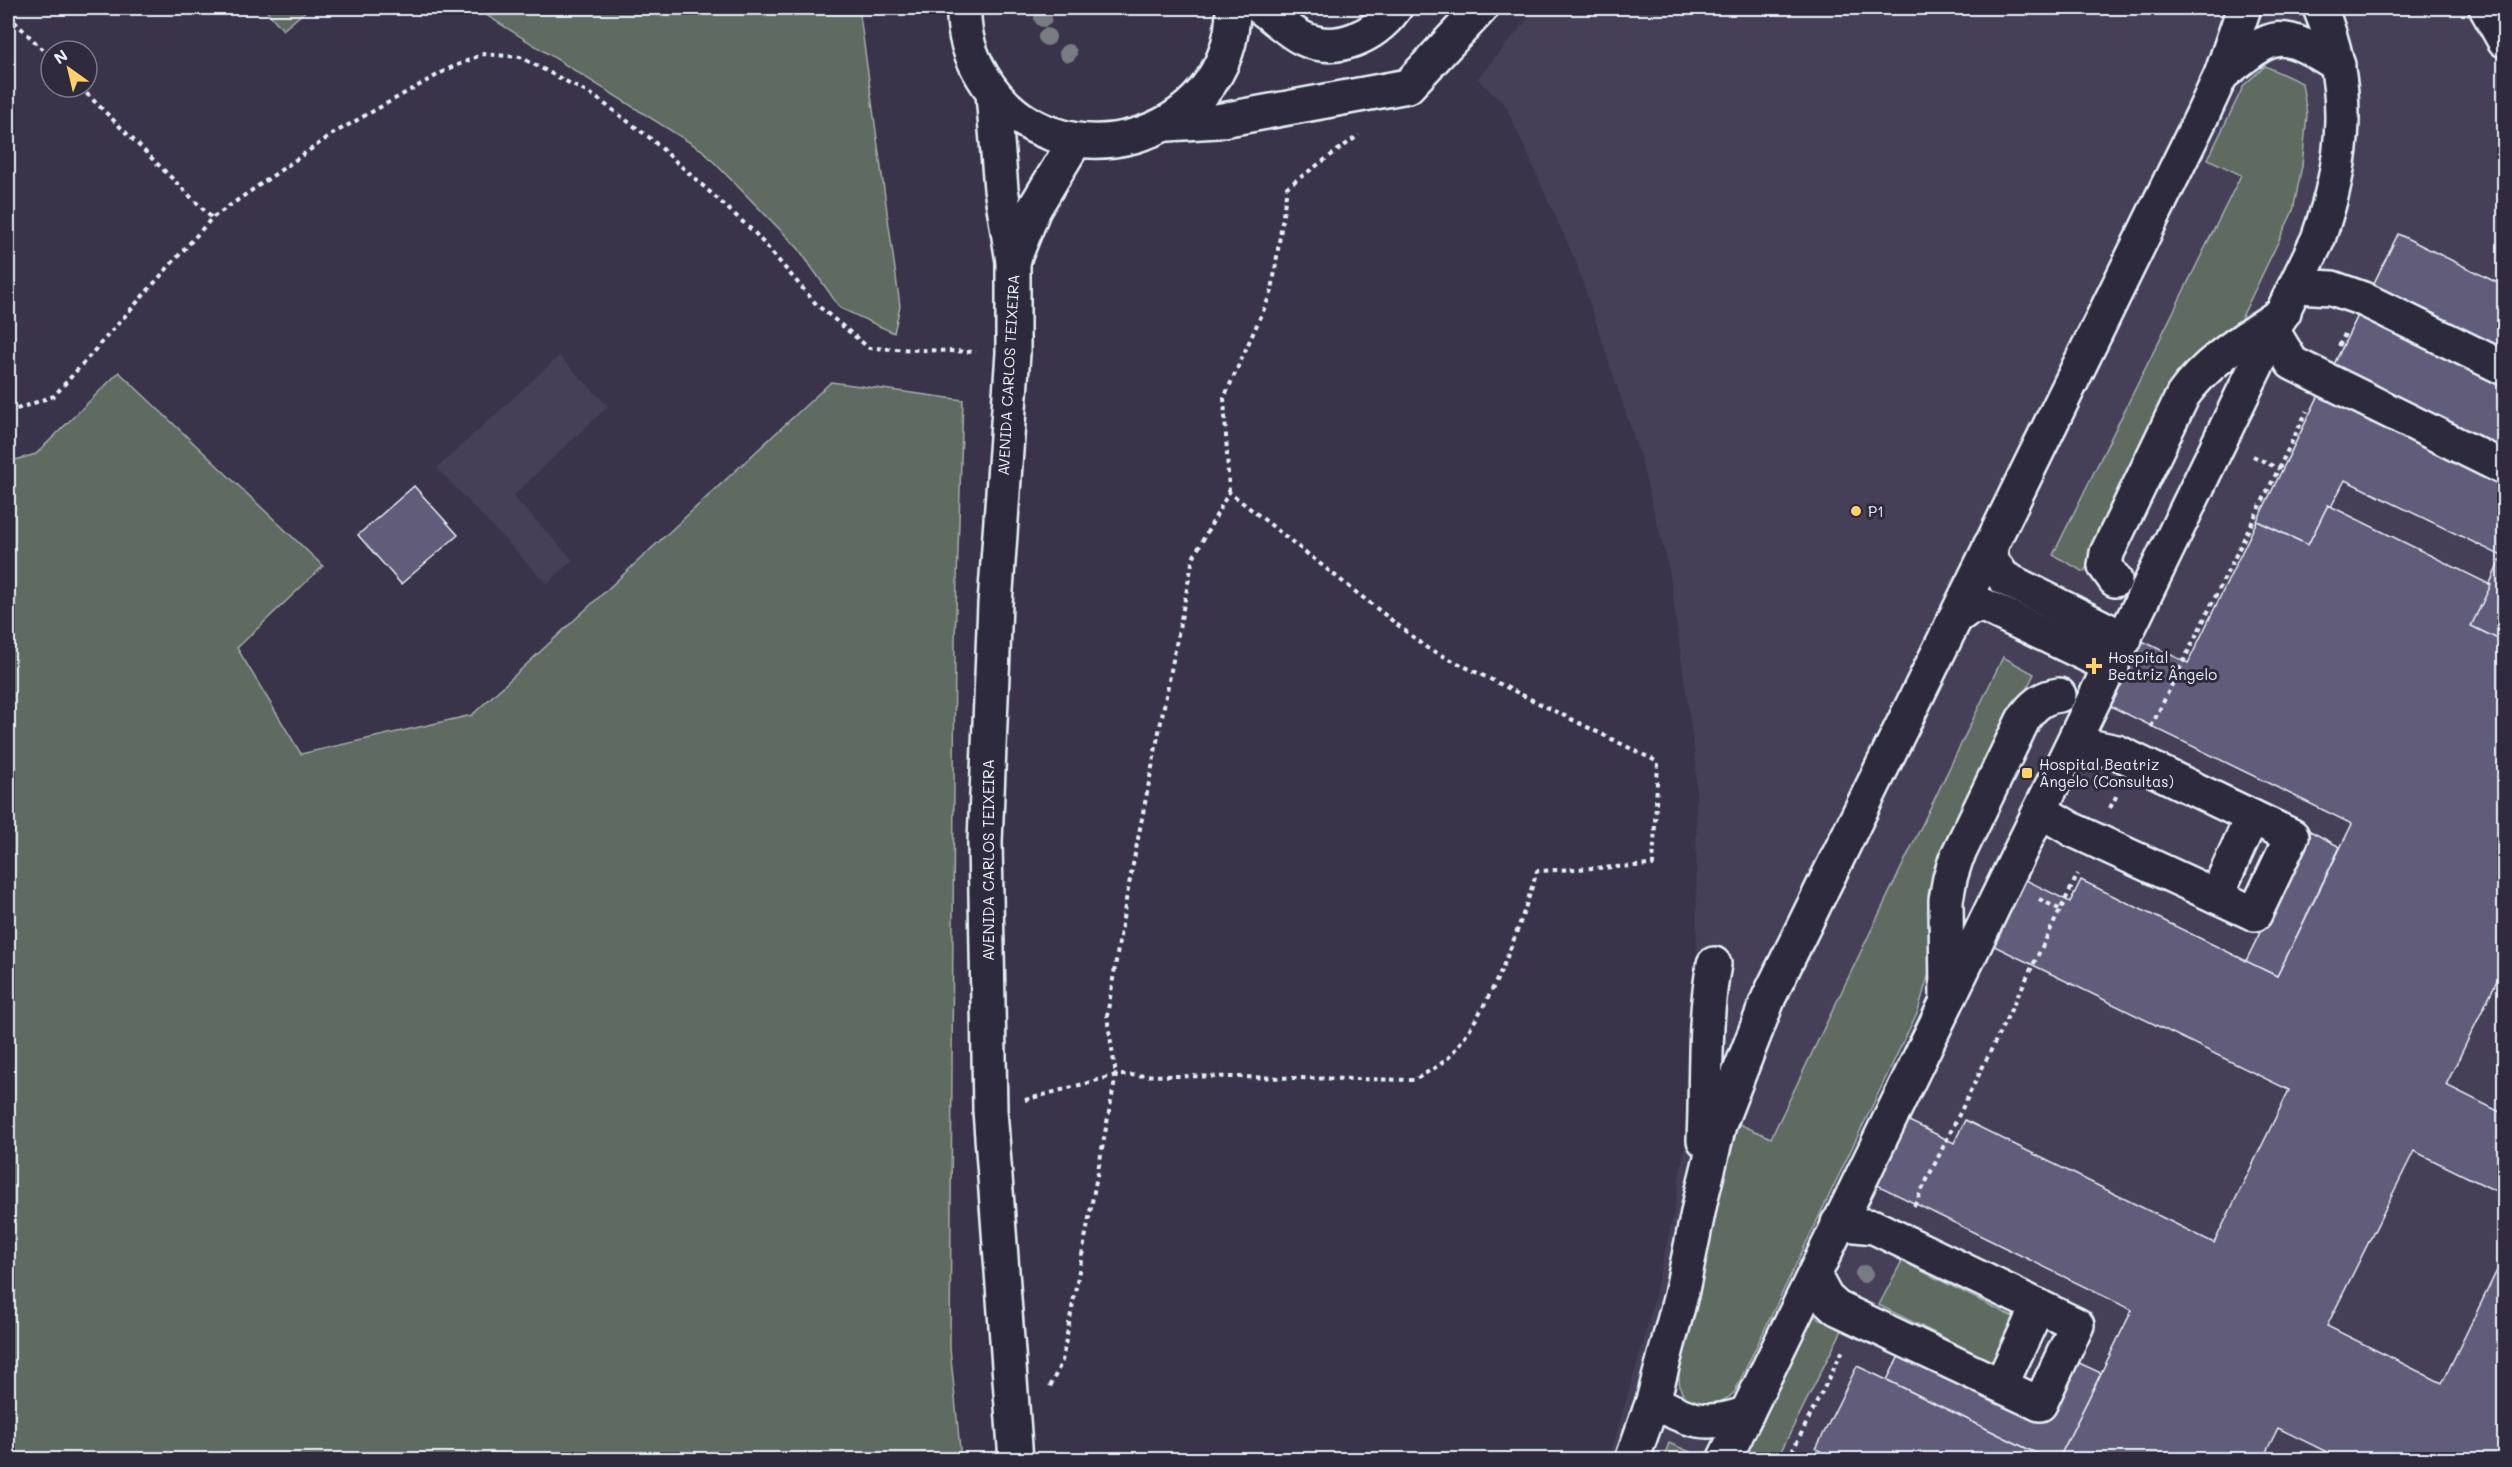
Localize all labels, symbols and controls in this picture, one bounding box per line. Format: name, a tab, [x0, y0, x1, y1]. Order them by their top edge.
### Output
north arrow	[39, 39, 99, 99]
text: N	[49, 44, 71, 68]
street label: AVENIDA CARLOS TEIXEIRA	[993, 274, 1023, 476]
place label: P1	[1868, 501, 1884, 521]
marker: P1	[1849, 504, 1863, 518]
place label: Hospital Beatriz Ângelo	[2108, 647, 2217, 684]
marker: Hospital Beatriz Ângelo	[2085, 657, 2103, 675]
place label: Hospital Beatriz Ângelo (Consultas)	[2039, 754, 2174, 791]
street label: AVENIDA CARLOS TEIXEIRA	[978, 759, 998, 961]
marker: Hospital Beatriz Ângelo (Consultas)	[2020, 766, 2034, 780]

